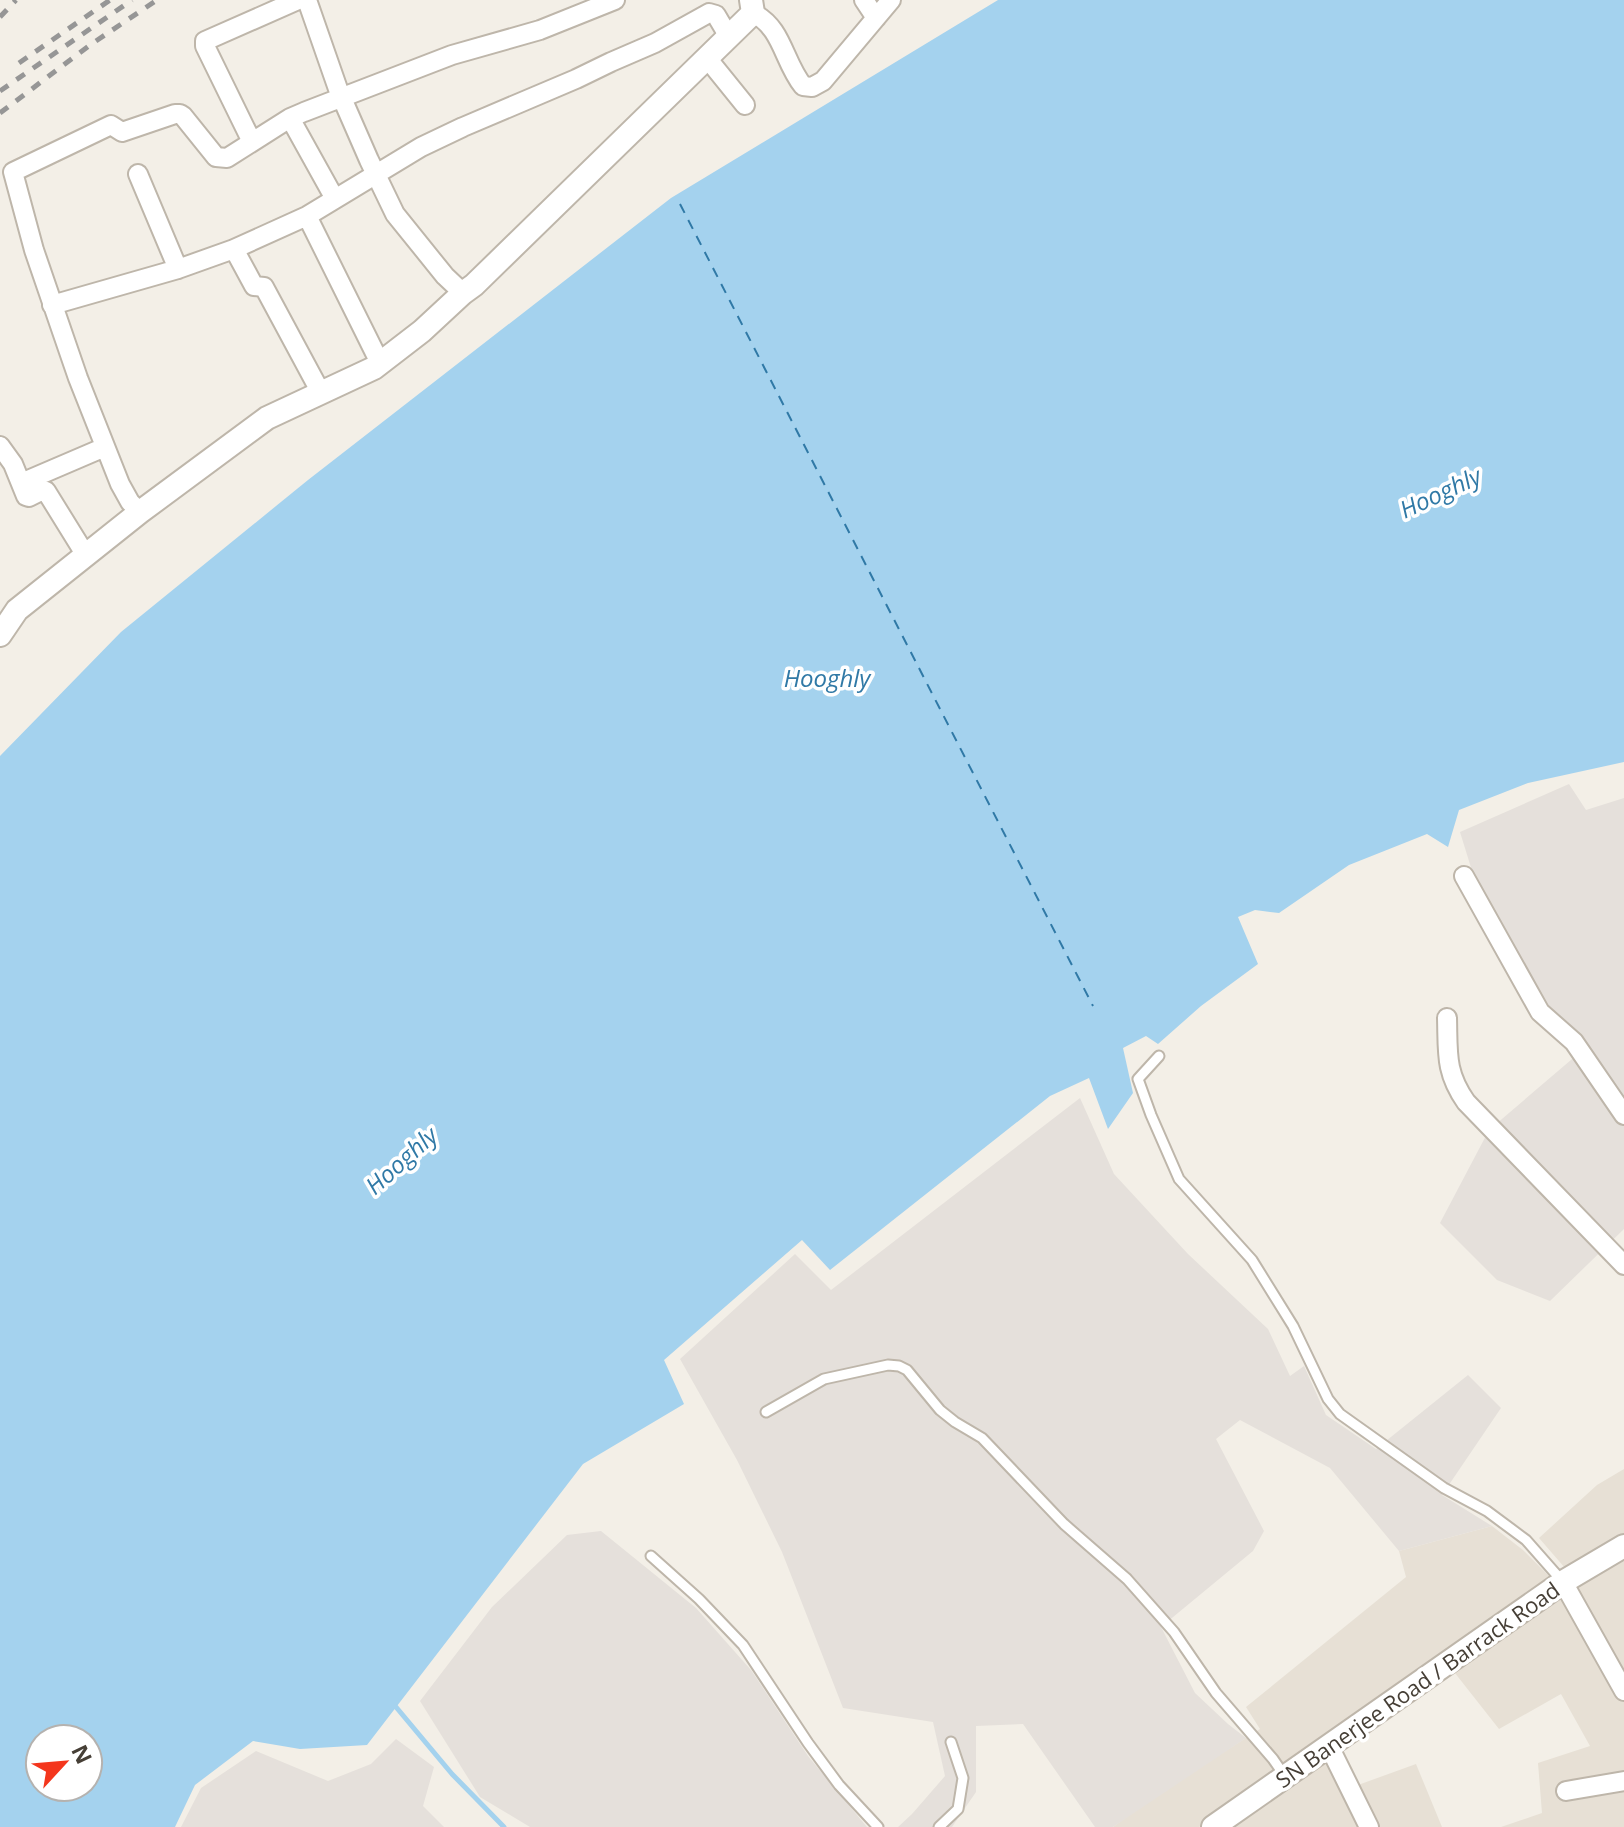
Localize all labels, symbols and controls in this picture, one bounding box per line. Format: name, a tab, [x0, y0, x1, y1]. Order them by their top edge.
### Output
water label: Hooghly	[1394, 458, 1488, 525]
water label: Hooghly	[784, 661, 872, 694]
water label: Hooghly	[358, 1117, 446, 1201]
street label: SN Banerjee Road / Barrack Road	[1269, 1574, 1565, 1794]
north arrow	[24, 1723, 104, 1803]
text: N	[65, 1739, 100, 1768]

